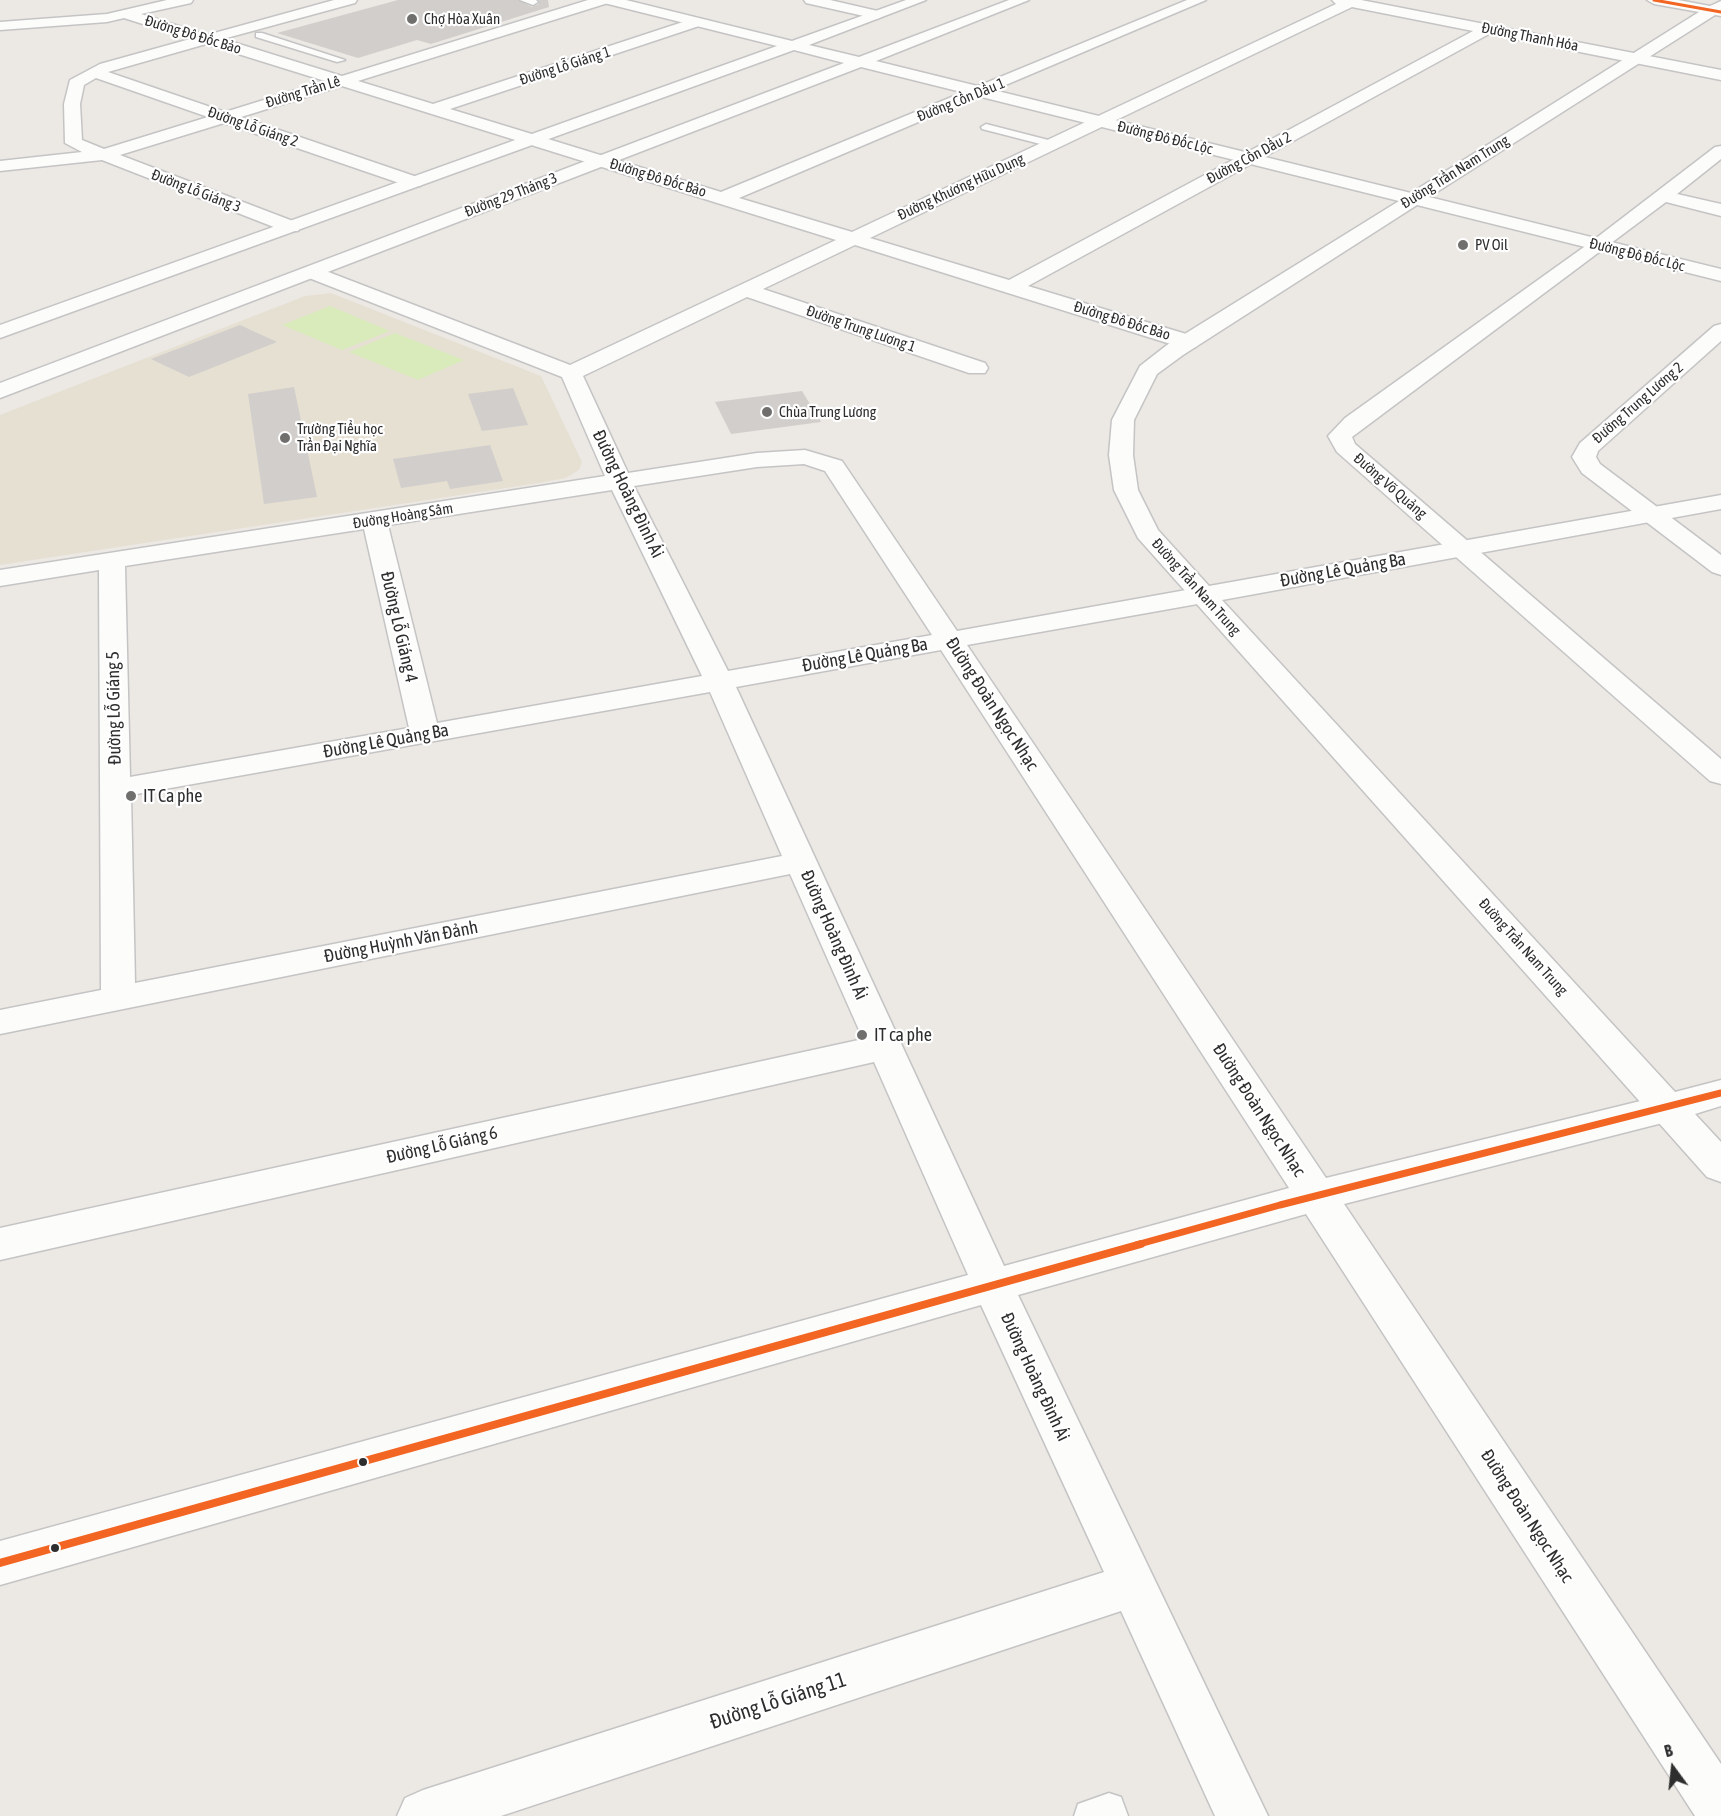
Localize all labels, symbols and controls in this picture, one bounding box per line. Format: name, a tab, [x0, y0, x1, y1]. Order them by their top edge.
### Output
place label: Chợ Hòa Xuân	[424, 10, 500, 28]
street label: Đường Đô Đốc Bảo	[142, 12, 244, 58]
marker: Chợ Hòa Xuân	[405, 12, 419, 26]
street label: Đường Thanh Hóa	[1480, 19, 1580, 55]
street label: Đường Lỗ Giáng 1	[517, 43, 613, 89]
street label: Đường Trần Lê	[263, 72, 343, 112]
street label: Đường Cồn Dầu 1	[914, 74, 1008, 126]
street label: Đường Lỗ Giáng 2	[205, 103, 301, 151]
street label: Đường Đô Đốc Lộc	[1116, 117, 1214, 159]
street label: Đường Cồn Dầu 2	[1204, 128, 1294, 188]
street label: Đường Trần Nam Trung	[1398, 131, 1512, 213]
street label: Đường Khương Hữu Dụng	[895, 150, 1027, 224]
street label: Đường Đô Đốc Bảo	[607, 155, 709, 201]
street label: Đường Lỗ Giáng 3	[149, 166, 243, 216]
street label: Đường 29 Tháng 3	[462, 169, 560, 221]
street label: Đường Đô Đốc Lộc	[1588, 234, 1686, 276]
place label: PV Oil	[1475, 236, 1508, 254]
marker: PV Oil	[1456, 238, 1470, 252]
street label: Đường Đô Đốc Bảo	[1071, 298, 1173, 344]
street label: Đường Trung Lương 1	[804, 302, 918, 356]
street label: Đường Trung Lương 2	[1589, 359, 1687, 447]
place label: Chùa Trung Lương	[779, 403, 876, 421]
marker: Chùa Trung Lương	[760, 405, 774, 419]
place label: Trường Tiểu học Trần Đại Nghĩa	[297, 420, 383, 455]
street label: Đường Hoàng Đình Ái	[588, 427, 668, 561]
marker: Trường Tiểu học Trần Đại Nghĩa	[278, 431, 292, 445]
street label: Đường Võ Quảng	[1350, 449, 1430, 523]
street label: Đường Hoàng Sâm	[352, 499, 454, 533]
street label: Đường Trần Nam Trung	[1148, 535, 1244, 639]
street label: Đường Lê Quảng Ba	[1278, 548, 1408, 592]
street label: Đường Lỗ Giáng 4	[376, 569, 422, 685]
street label: Đường Lê Quảng Ba	[800, 633, 930, 677]
street label: Đường Đoàn Ngọc Nhạc	[941, 633, 1043, 775]
street label: Đường Lỗ Giáng 5	[102, 651, 126, 765]
street label: Đường Lê Quảng Ba	[321, 719, 451, 763]
place label: IT Ca phe	[143, 785, 202, 807]
marker: IT Ca phe	[124, 789, 138, 803]
street label: Đường Hoàng Đình Ái	[796, 867, 872, 1003]
street label: Đường Trần Nam Trung	[1475, 895, 1571, 999]
street label: Đường Huỳnh Văn Đảnh	[322, 916, 480, 968]
place label: IT ca phe	[874, 1024, 932, 1046]
marker: IT ca phe	[855, 1028, 869, 1042]
street label: Đường Đoàn Ngọc Nhạc	[1208, 1039, 1310, 1181]
street label: Đường Lỗ Giáng 6	[384, 1122, 500, 1168]
street label: Đường Hoàng Đình Ái	[996, 1309, 1074, 1445]
street label: Đường Đoàn Ngọc Nhạc	[1476, 1445, 1578, 1587]
unlabelled marker	[357, 1456, 369, 1468]
unlabelled marker	[49, 1542, 61, 1554]
street label: Đường Lỗ Giáng 11	[706, 1667, 850, 1735]
north arrow	[1643, 1738, 1703, 1798]
text: B	[1662, 1741, 1674, 1760]

